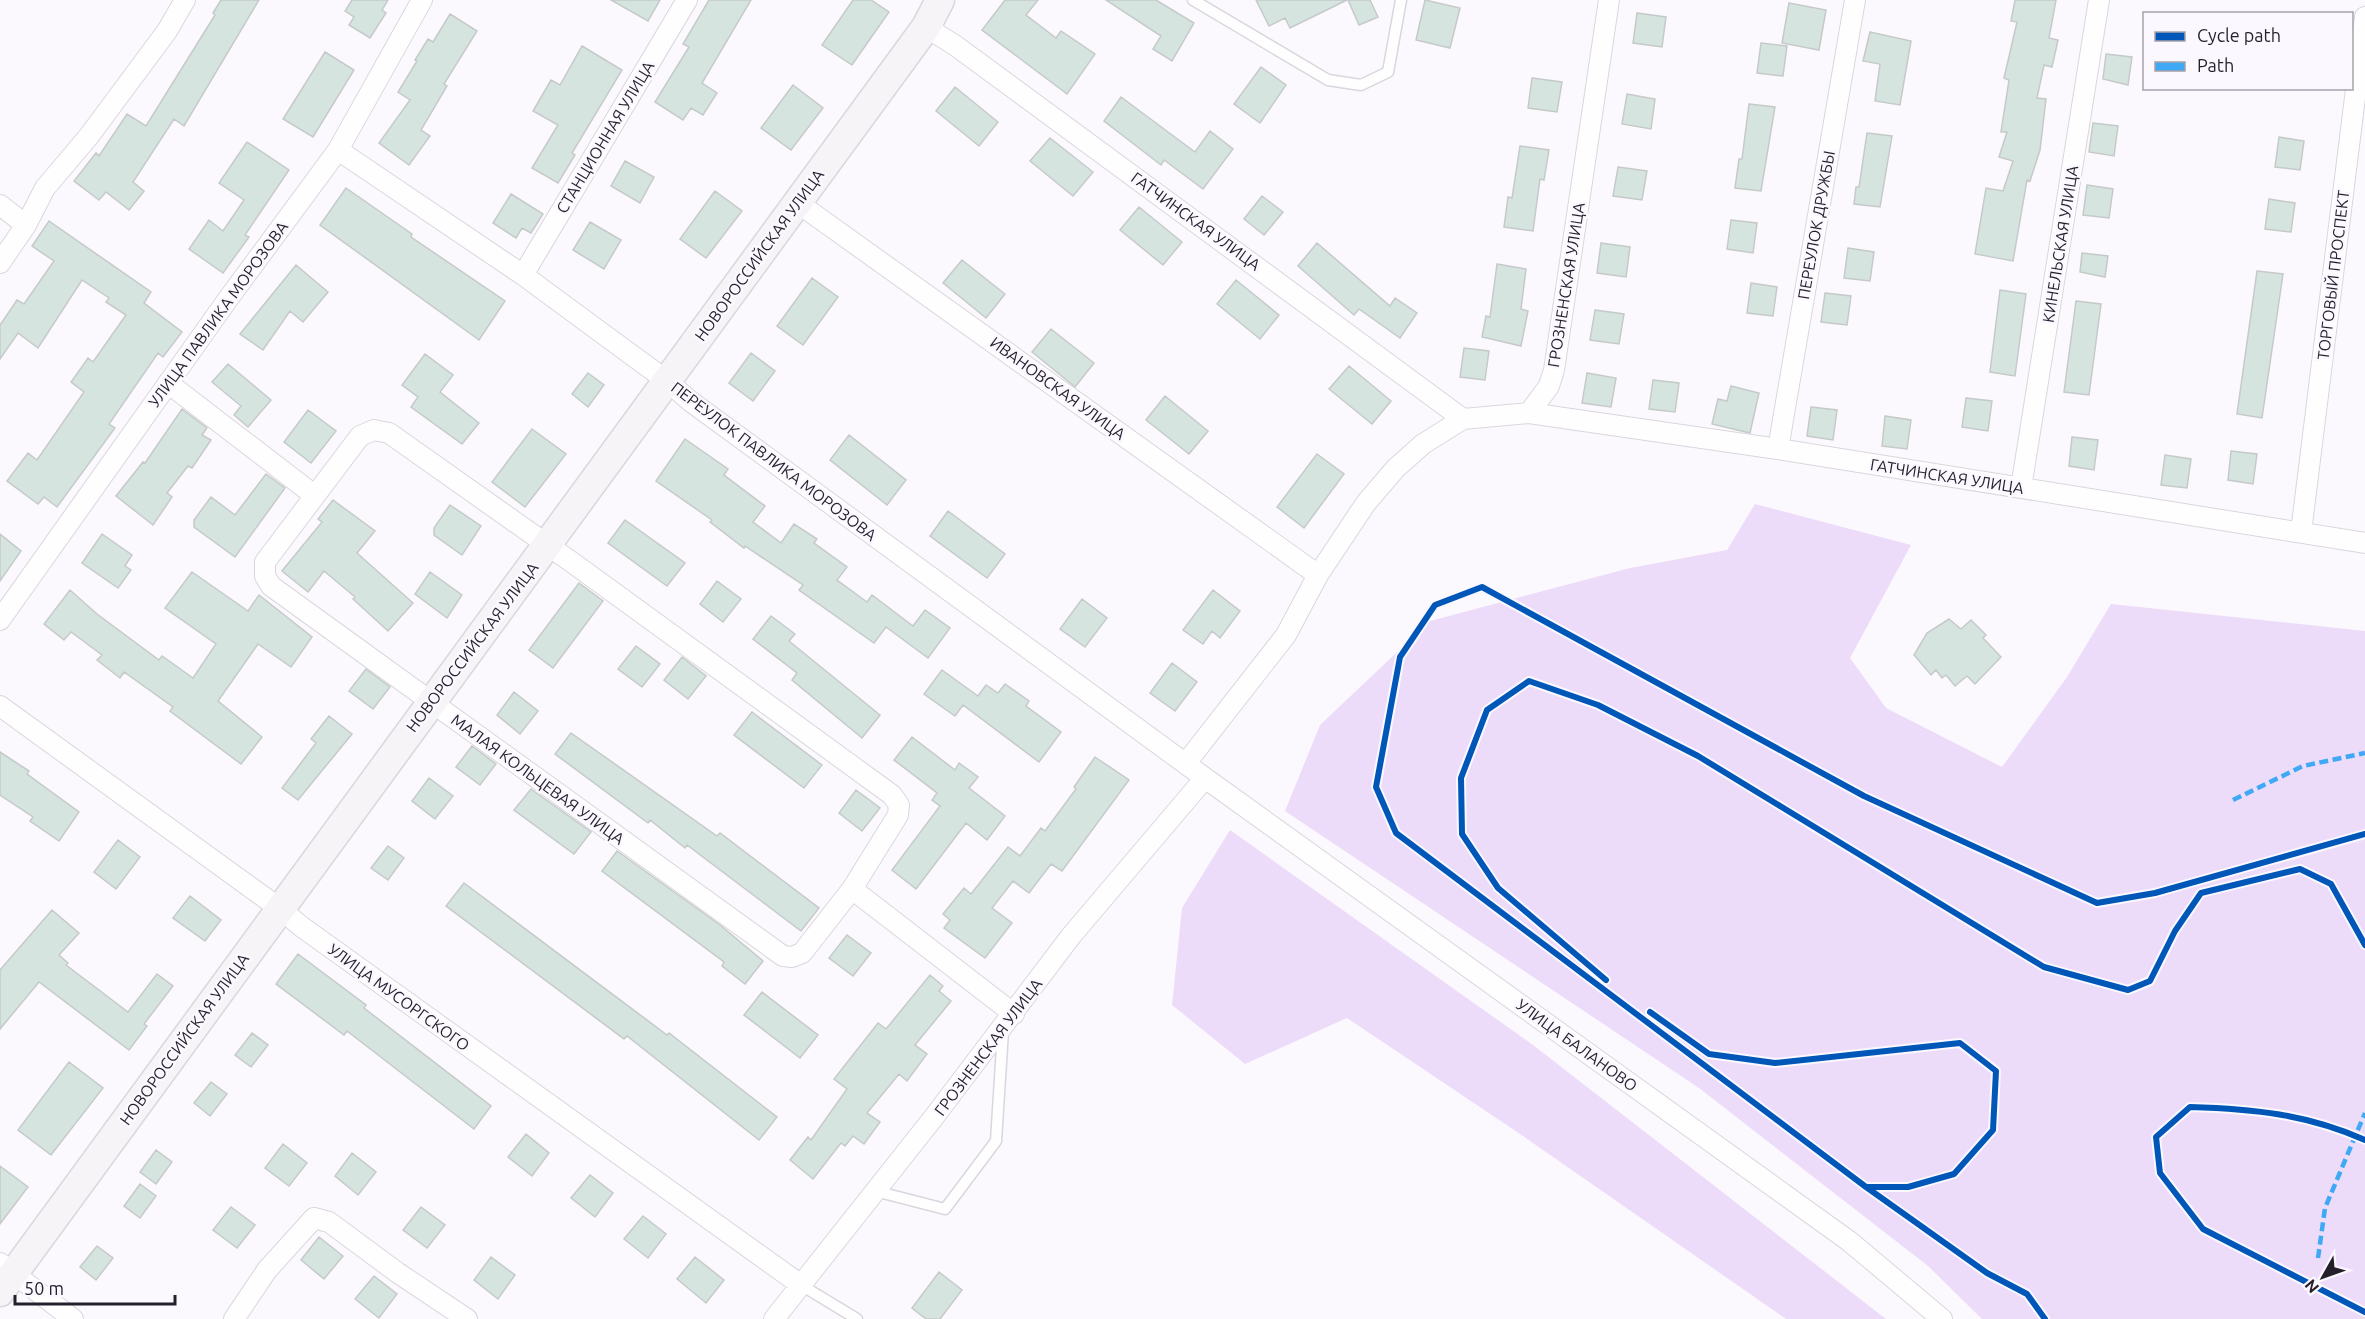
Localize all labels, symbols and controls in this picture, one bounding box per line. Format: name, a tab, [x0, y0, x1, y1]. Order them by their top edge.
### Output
legend	[2143, 12, 2353, 90]
text: Cycle path	[2197, 25, 2281, 45]
text: Path	[2197, 55, 2234, 75]
street label: СТАНЦИОННАЯ УЛИЦА	[552, 57, 658, 216]
street label: ПЕРЕУЛОК ДРУЖБЫ	[1794, 149, 1838, 301]
street label: КИНЕЛЬСКАЯ УЛИЦА	[2039, 163, 2081, 324]
street label: НОВОРОССИЙСКАЯ УЛИЦА	[690, 165, 828, 344]
street label: ГАТЧИНСКАЯ УЛИЦА	[1128, 168, 1265, 274]
street label: ТОРГОВЫЙ ПРОСПЕКТ	[2313, 189, 2352, 361]
street label: ГРОЗНЕНСКАЯ УЛИЦА	[1544, 201, 1588, 369]
street label: УЛИЦА ПАВЛИКА МОРОЗОВА	[145, 217, 292, 410]
street label: ИВАНОВСКАЯ УЛИЦА	[987, 333, 1130, 443]
street label: ПЕРЕУЛОК ПАВЛИКА МОРОЗОВА	[668, 378, 881, 544]
street label: ГАТЧИНСКАЯ УЛИЦА	[1869, 455, 2026, 497]
street label: НОВОРОССИЙСКАЯ УЛИЦА	[402, 558, 542, 735]
street label: МАЛАЯ КОЛЬЦЕВАЯ УЛИЦА	[448, 710, 629, 848]
street label: УЛИЦА МУСОРГСКОГО	[325, 940, 473, 1054]
street label: НОВОРОССИЙСКАЯ УЛИЦА	[115, 949, 253, 1128]
street label: ГРОЗНЕНСКАЯ УЛИЦА	[931, 974, 1046, 1119]
street label: УЛИЦА БАЛАНОВО	[1513, 995, 1641, 1095]
north arrow	[2293, 1247, 2353, 1307]
scale bar	[15, 1268, 176, 1306]
text: N	[2301, 1276, 2322, 1297]
text: 50 m	[24, 1278, 64, 1298]

